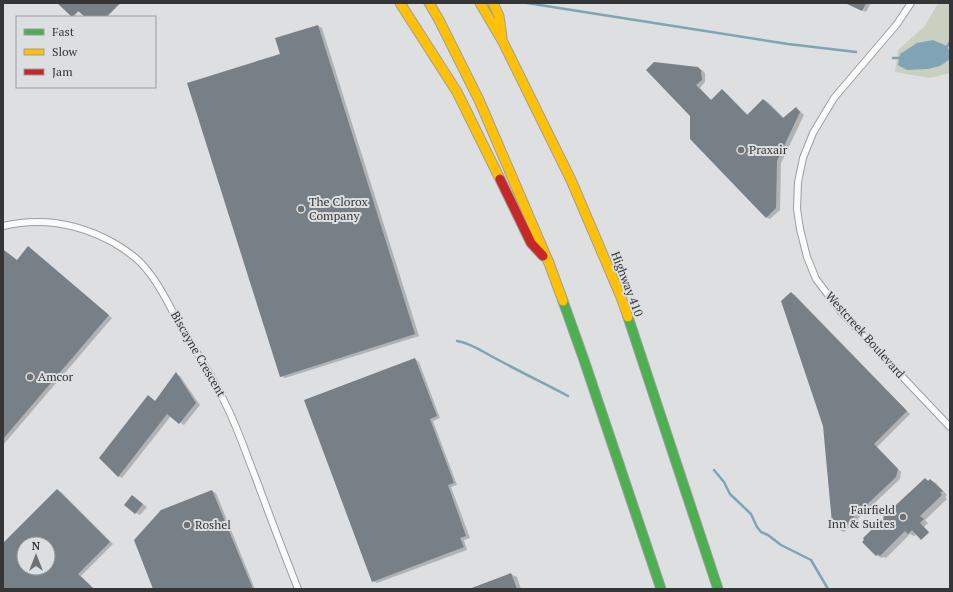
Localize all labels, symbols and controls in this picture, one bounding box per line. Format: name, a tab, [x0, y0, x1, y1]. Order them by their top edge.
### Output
legend	[16, 16, 156, 88]
text: Fast	[52, 24, 75, 39]
text: Slow	[52, 44, 78, 59]
text: Jam	[52, 64, 73, 79]
place label: Praxair	[749, 142, 788, 157]
marker: Praxair	[736, 145, 746, 155]
place label: The Clorox Company	[309, 194, 369, 223]
marker: The Clorox Company	[296, 204, 306, 214]
street label: Highway 410	[608, 249, 647, 319]
street label: Westcreek Boulevard	[823, 288, 908, 381]
street label: Biscayne Crescent	[168, 308, 229, 400]
place label: Amcor	[38, 369, 74, 384]
marker: Amcor	[25, 372, 35, 382]
place label: Fairfield Inn & Suites	[828, 502, 895, 531]
marker: Fairfield Inn & Suites	[898, 512, 908, 522]
place label: Roshel	[195, 517, 231, 532]
marker: Roshel	[182, 520, 192, 530]
north arrow	[16, 536, 56, 576]
text: N	[32, 539, 41, 553]

